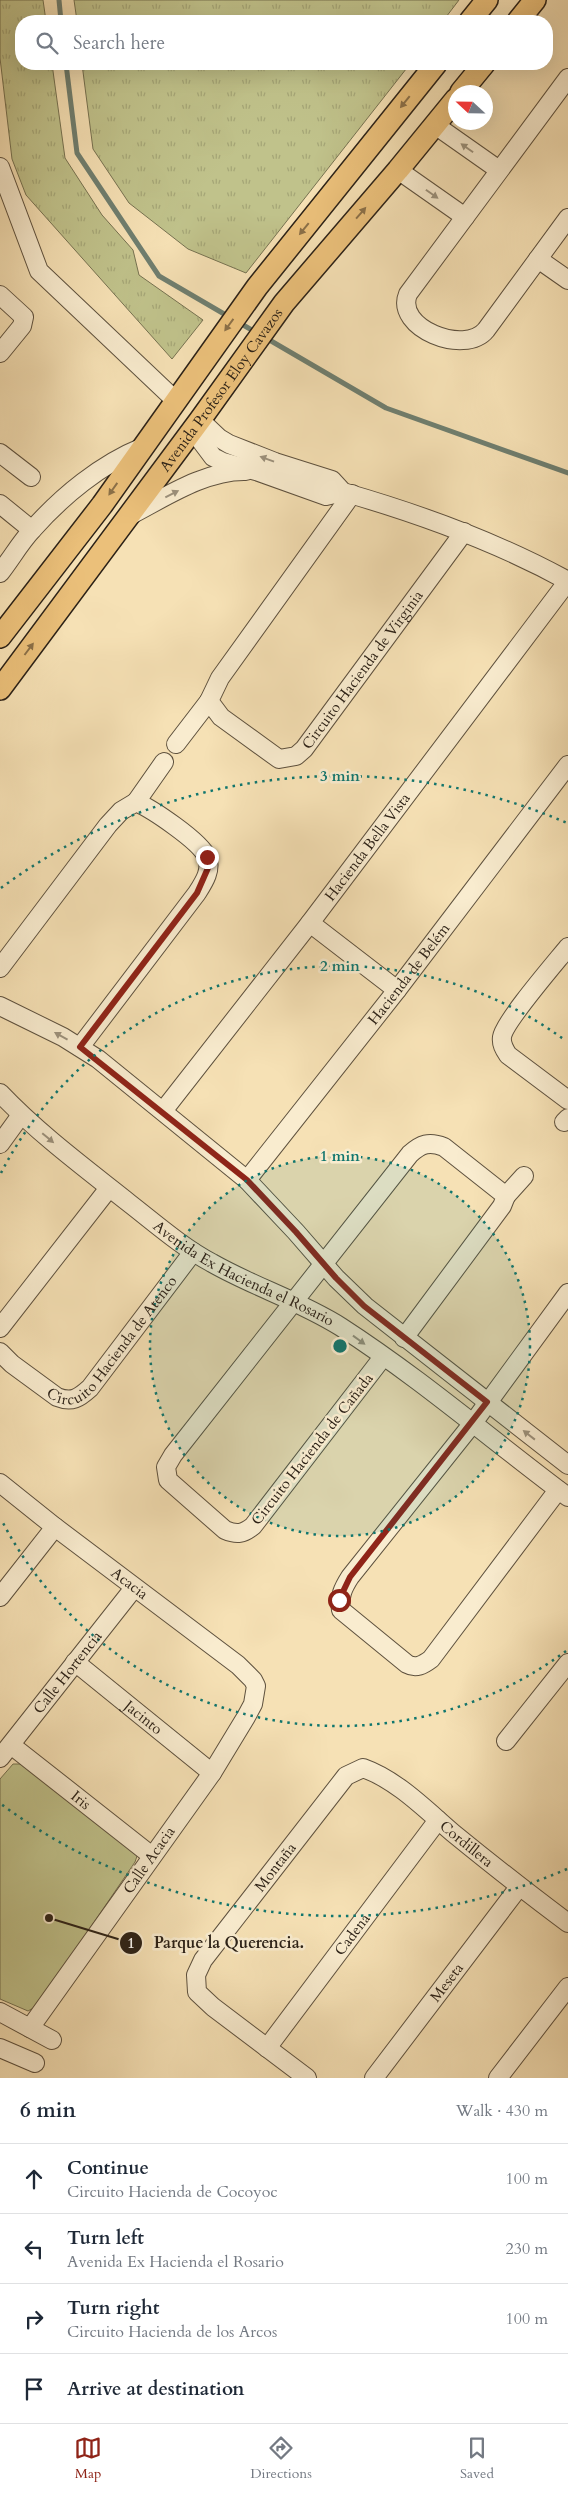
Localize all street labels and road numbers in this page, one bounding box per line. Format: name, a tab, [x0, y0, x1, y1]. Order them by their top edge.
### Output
street label: Avenida Profesor Eloy Cavazos	[155, 304, 287, 476]
street label: Circuito Hacienda de Virginia	[297, 586, 428, 753]
street label: Hacienda Bella Vista	[320, 788, 415, 905]
street label: Hacienda de Belém	[363, 919, 454, 1029]
street label: Avenida Ex Hacienda el Rosario	[149, 1216, 338, 1331]
street label: Circuito Hacienda de Atenco	[42, 1272, 181, 1410]
street label: Circuito Hacienda de Cañada	[246, 1369, 378, 1529]
street label: Acacia	[107, 1563, 153, 1604]
street label: Calle Hortencia	[29, 1626, 107, 1718]
street label: Jacinto	[118, 1695, 167, 1739]
street label: Iris	[67, 1786, 95, 1814]
street label: Cordillera	[435, 1816, 498, 1872]
street label: Calle Acacia	[118, 1822, 180, 1898]
street label: Montaña	[250, 1838, 301, 1896]
street label: Cadena	[330, 1909, 375, 1960]
street label: Meseta	[425, 1958, 468, 2006]

